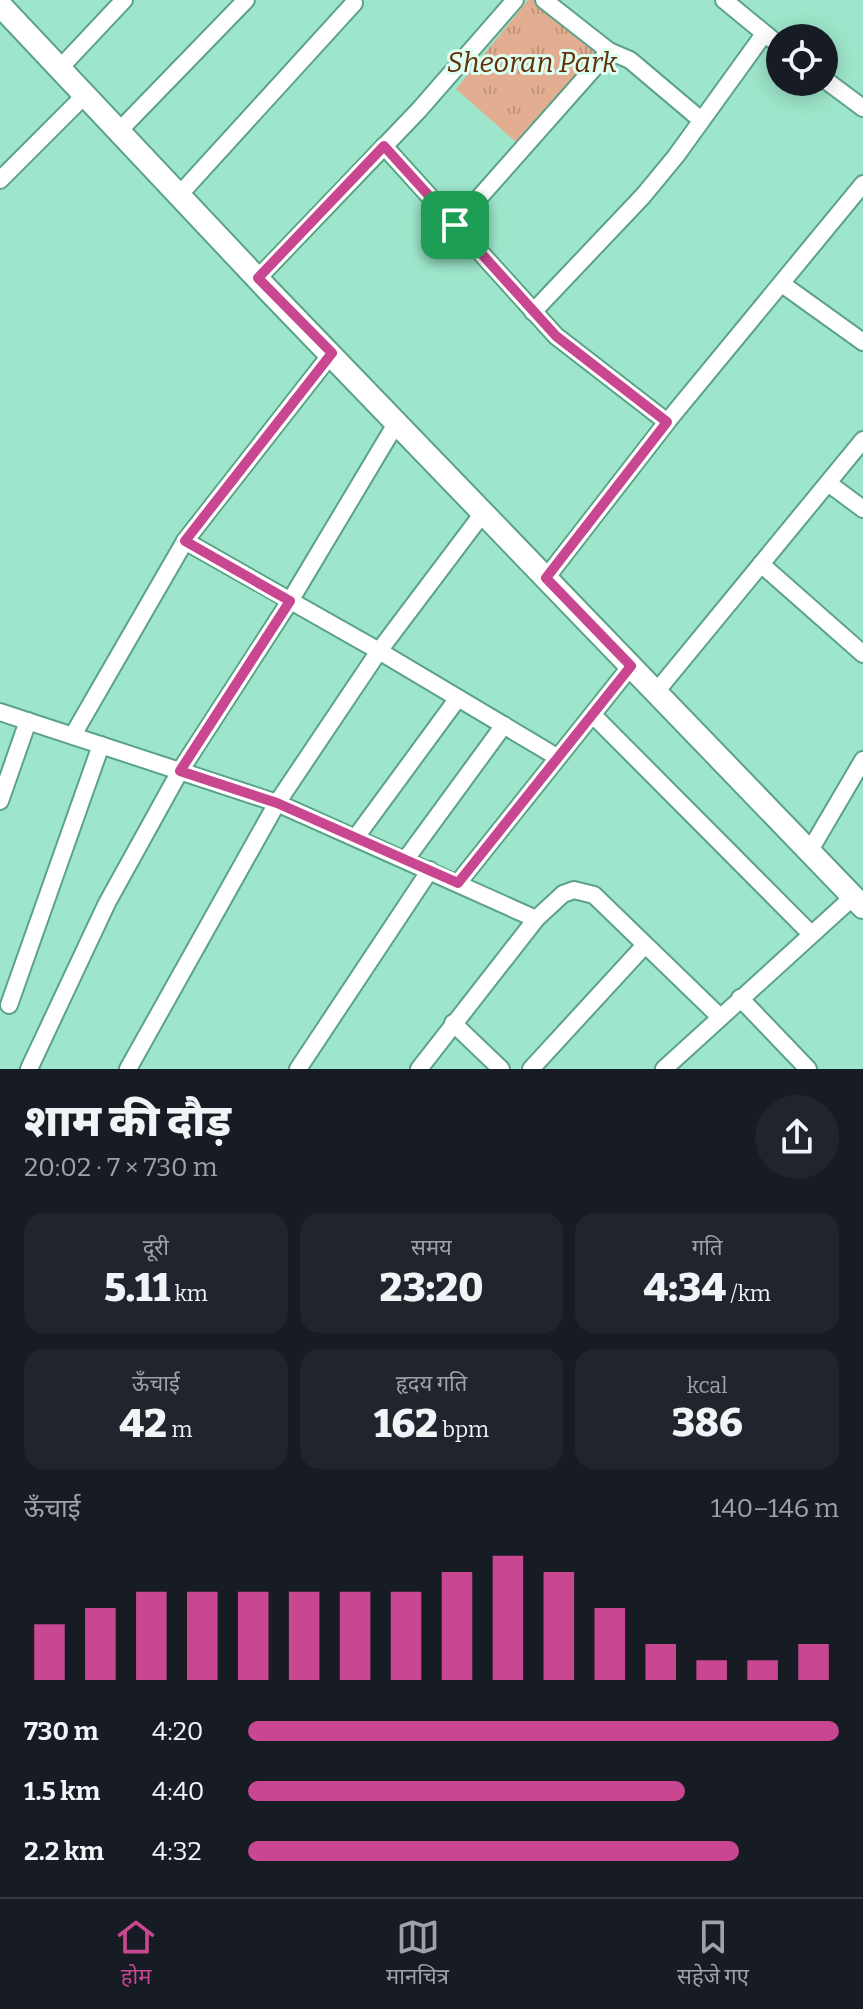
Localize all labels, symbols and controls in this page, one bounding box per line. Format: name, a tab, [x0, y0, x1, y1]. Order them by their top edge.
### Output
map controls	[766, 24, 838, 96]
button: locate	[766, 24, 838, 96]
park label: Sheoran Park	[447, 46, 618, 79]
pin	[421, 191, 489, 259]
icon: arrive	[433, 203, 477, 247]
text: शाम की दौड़	[24, 1095, 231, 1148]
button: share	[755, 1095, 839, 1179]
text: 20:02 · 7 × 730 m	[24, 1152, 218, 1183]
text: दूरी	[143, 1234, 169, 1261]
text: समय	[411, 1234, 452, 1261]
text: गति	[692, 1234, 722, 1261]
text: 5.11	[104, 1264, 170, 1312]
text: 23:20	[380, 1264, 483, 1312]
text: 4:34	[644, 1264, 726, 1312]
text: km	[170, 1280, 208, 1307]
text: /km	[726, 1280, 771, 1307]
text: ऊँचाई	[132, 1370, 180, 1397]
text: हृदय गति	[396, 1370, 467, 1397]
text: kcal	[687, 1372, 728, 1399]
text: 386	[672, 1399, 743, 1447]
text: 42	[119, 1400, 167, 1448]
text: 162	[374, 1400, 438, 1448]
text: m	[167, 1416, 192, 1443]
text: bpm	[438, 1416, 489, 1443]
text: ऊँचाई	[24, 1493, 80, 1524]
text: 140–146 m	[711, 1493, 839, 1524]
text: 730 m	[24, 1716, 99, 1747]
text: 4:20	[152, 1716, 203, 1747]
text: 1.5 km	[24, 1776, 100, 1807]
text: 4:40	[152, 1776, 205, 1807]
text: 2.2 km	[24, 1836, 104, 1867]
text: 4:32	[152, 1836, 202, 1867]
tab: होम	[114, 1915, 158, 1993]
tab: मानचित्र	[386, 1915, 449, 1993]
tab: सहेजे गए	[677, 1915, 749, 1993]

